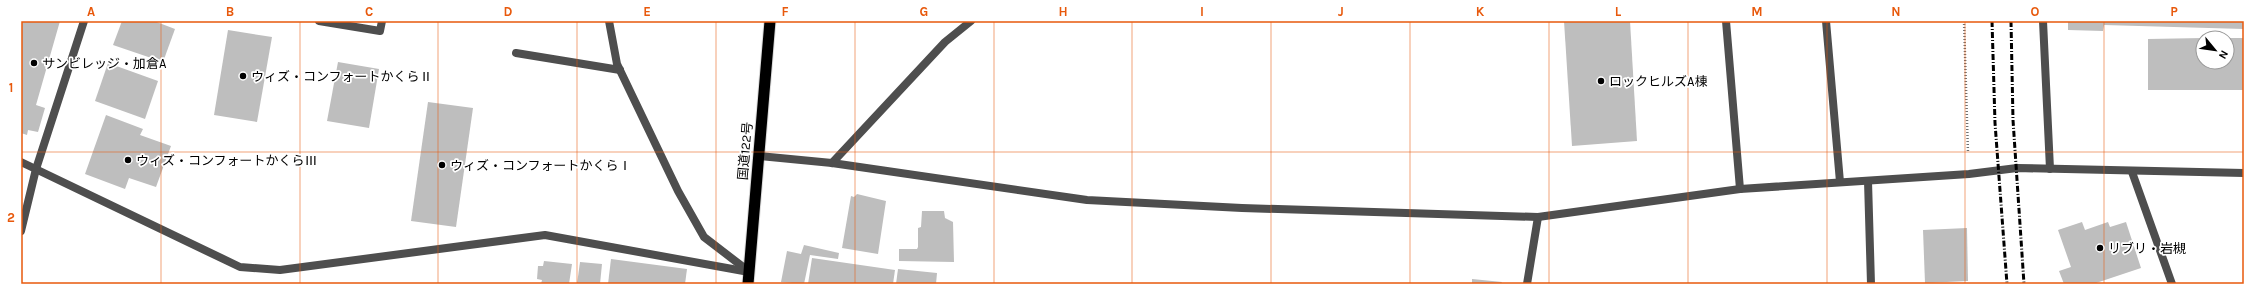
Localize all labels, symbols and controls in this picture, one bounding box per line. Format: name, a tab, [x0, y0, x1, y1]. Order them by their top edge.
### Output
text: A	[87, 4, 95, 19]
text: B	[226, 4, 234, 19]
text: C	[365, 4, 373, 19]
text: D	[504, 4, 513, 19]
text: E	[643, 4, 651, 19]
text: F	[781, 4, 789, 19]
text: G	[920, 4, 928, 19]
text: H	[1058, 4, 1068, 19]
text: I	[1200, 4, 1204, 19]
text: J	[1338, 4, 1344, 19]
text: K	[1476, 4, 1485, 19]
text: L	[1615, 4, 1622, 19]
text: M	[1751, 4, 1763, 19]
text: N	[1891, 4, 1901, 19]
text: O	[2031, 4, 2040, 19]
text: P	[2170, 4, 2178, 19]
north arrow	[2195, 30, 2235, 70]
text: N	[2216, 48, 2231, 61]
place label: サンビレッジ・加倉A	[42, 56, 167, 71]
marker: サンビレッジ・加倉A	[29, 58, 39, 68]
place label: ウィズ・コンフォートかくらⅡ	[251, 69, 433, 84]
marker: ウィズ・コンフォートかくらⅡ	[238, 71, 248, 81]
place label: ロックヒルズA棟	[1609, 74, 1707, 89]
marker: ロックヒルズA棟	[1596, 76, 1606, 86]
text: 1	[9, 80, 13, 95]
street label: 国道122号	[735, 121, 755, 181]
place label: ウィズ・コンフォートかくらⅢ	[136, 153, 318, 168]
marker: ウィズ・コンフォートかくらⅢ	[123, 155, 133, 165]
place label: ウィズ・コンフォートかくらⅠ	[450, 158, 632, 173]
marker: ウィズ・コンフォートかくらⅠ	[437, 160, 447, 170]
text: 2	[7, 210, 15, 225]
place label: リブリ・岩槻	[2108, 241, 2186, 256]
marker: リブリ・岩槻	[2095, 243, 2105, 253]

